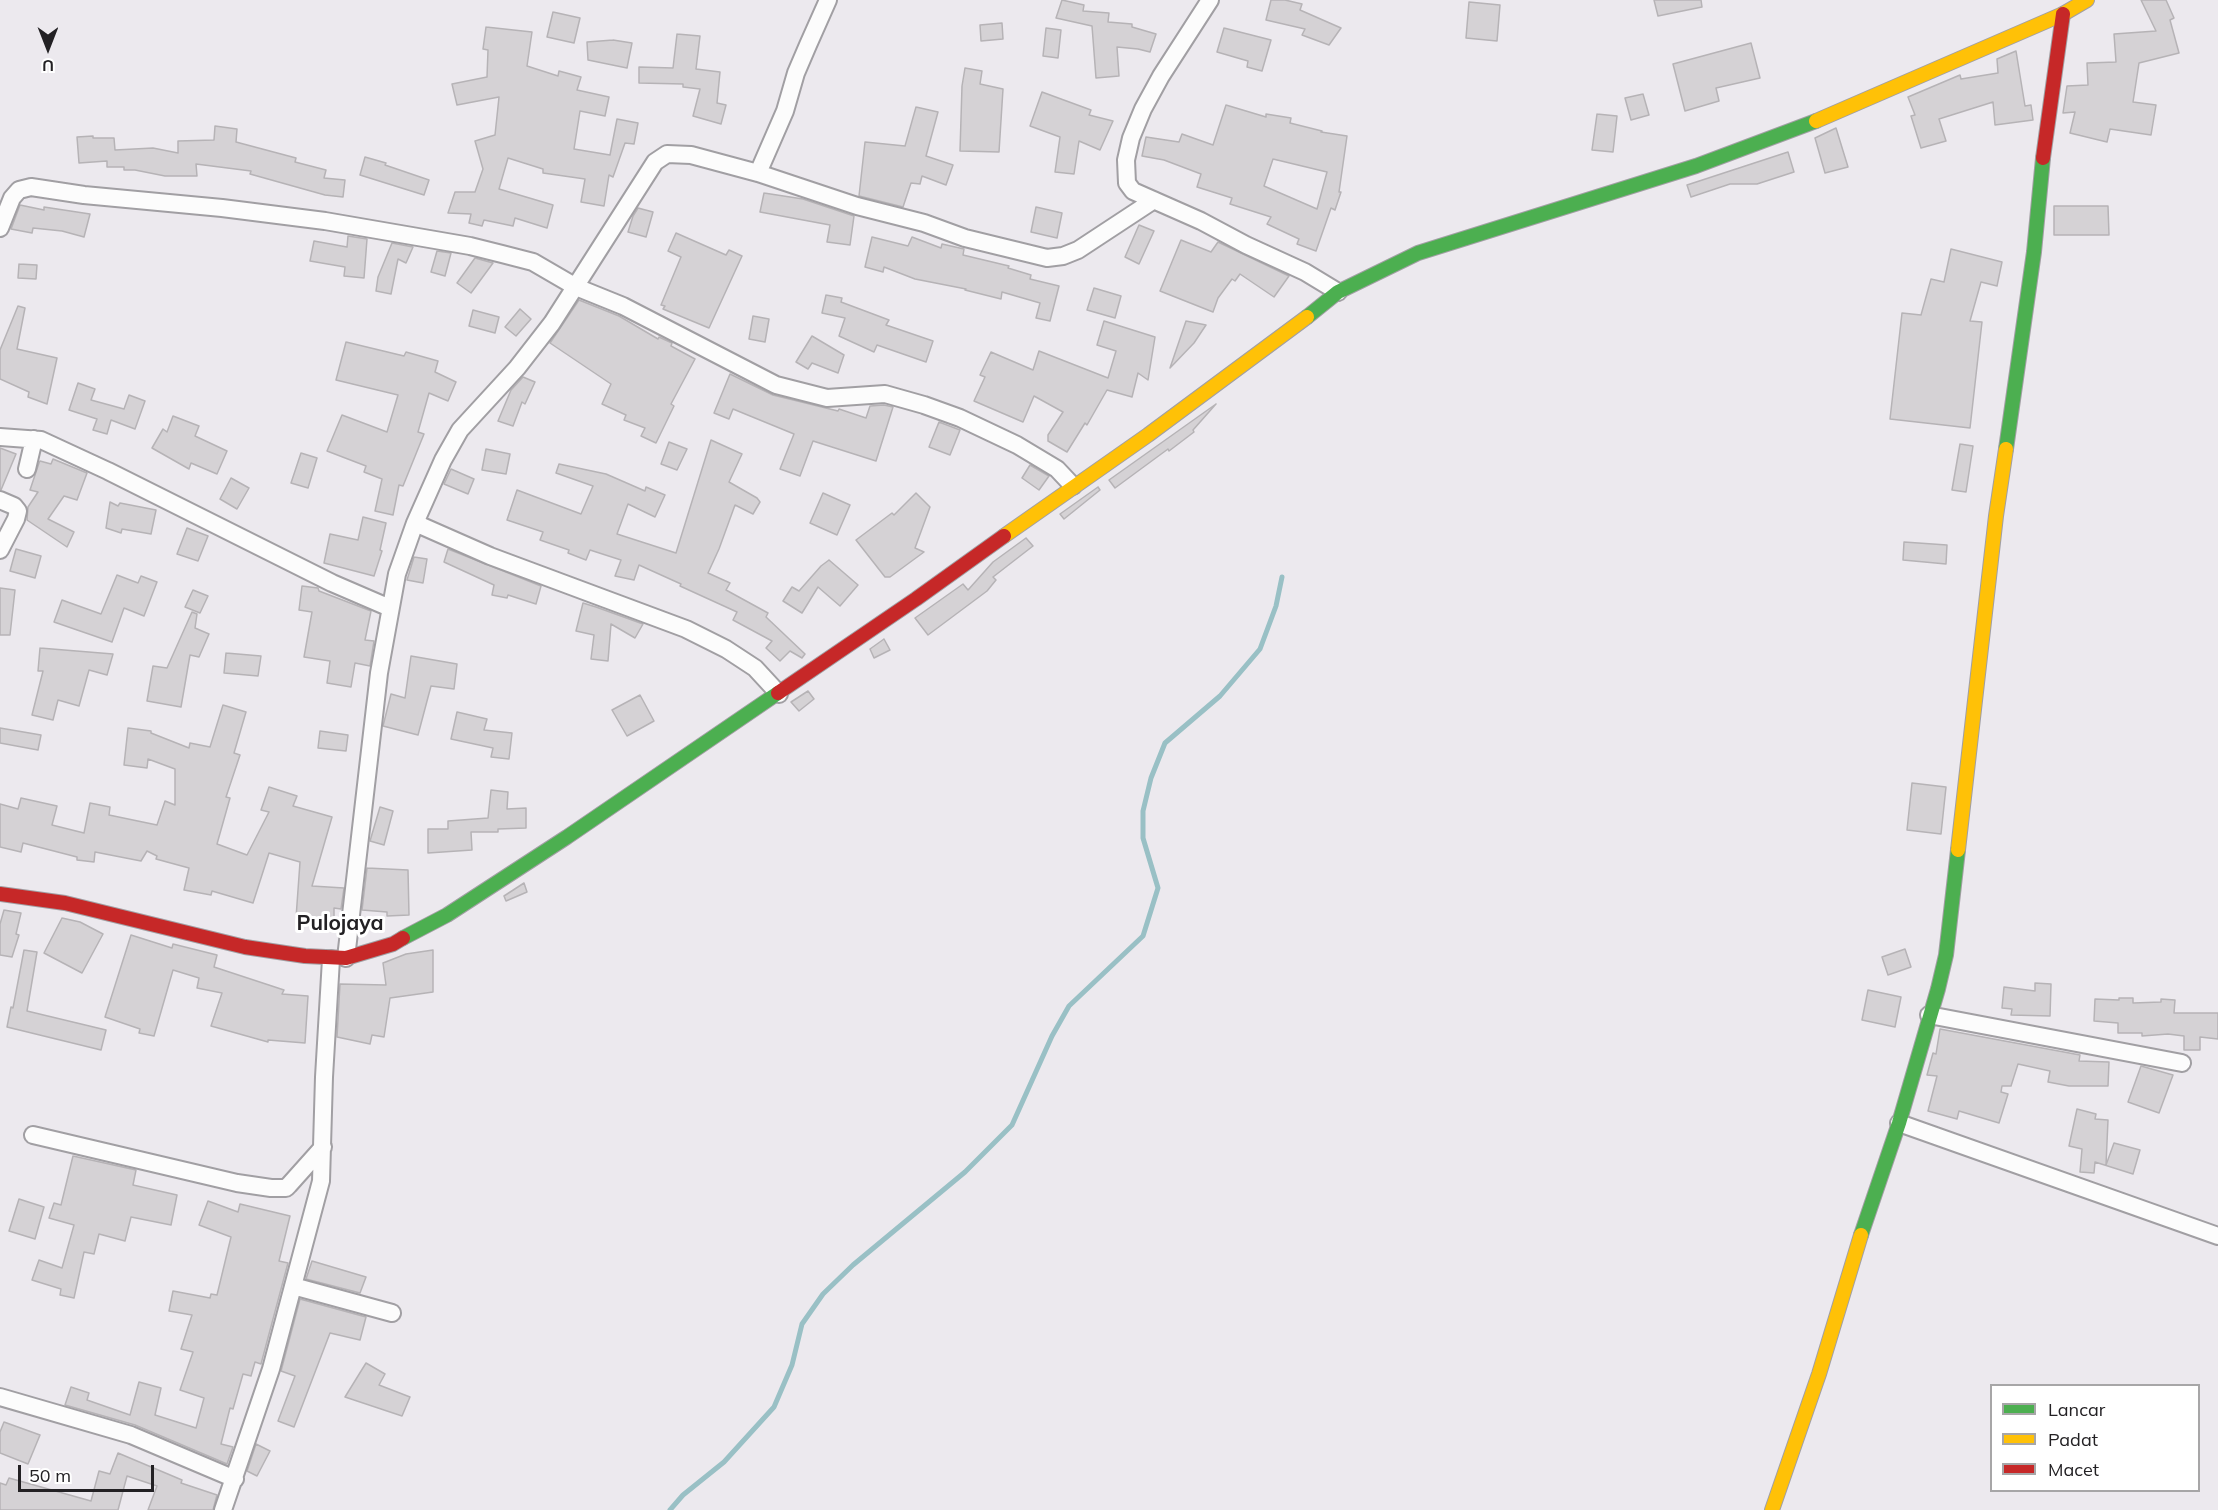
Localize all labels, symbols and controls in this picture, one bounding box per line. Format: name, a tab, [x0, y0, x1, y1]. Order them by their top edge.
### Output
north arrow	[18, 18, 78, 78]
text: U	[42, 56, 54, 76]
district label: Pulojaya	[297, 911, 383, 937]
legend	[1990, 1384, 2200, 1492]
text: Lancar	[2048, 1398, 2105, 1421]
text: Padat	[2048, 1428, 2098, 1451]
scale bar	[21, 1453, 158, 1491]
text: Macet	[2048, 1458, 2099, 1481]
text: 50 m	[29, 1464, 71, 1487]

